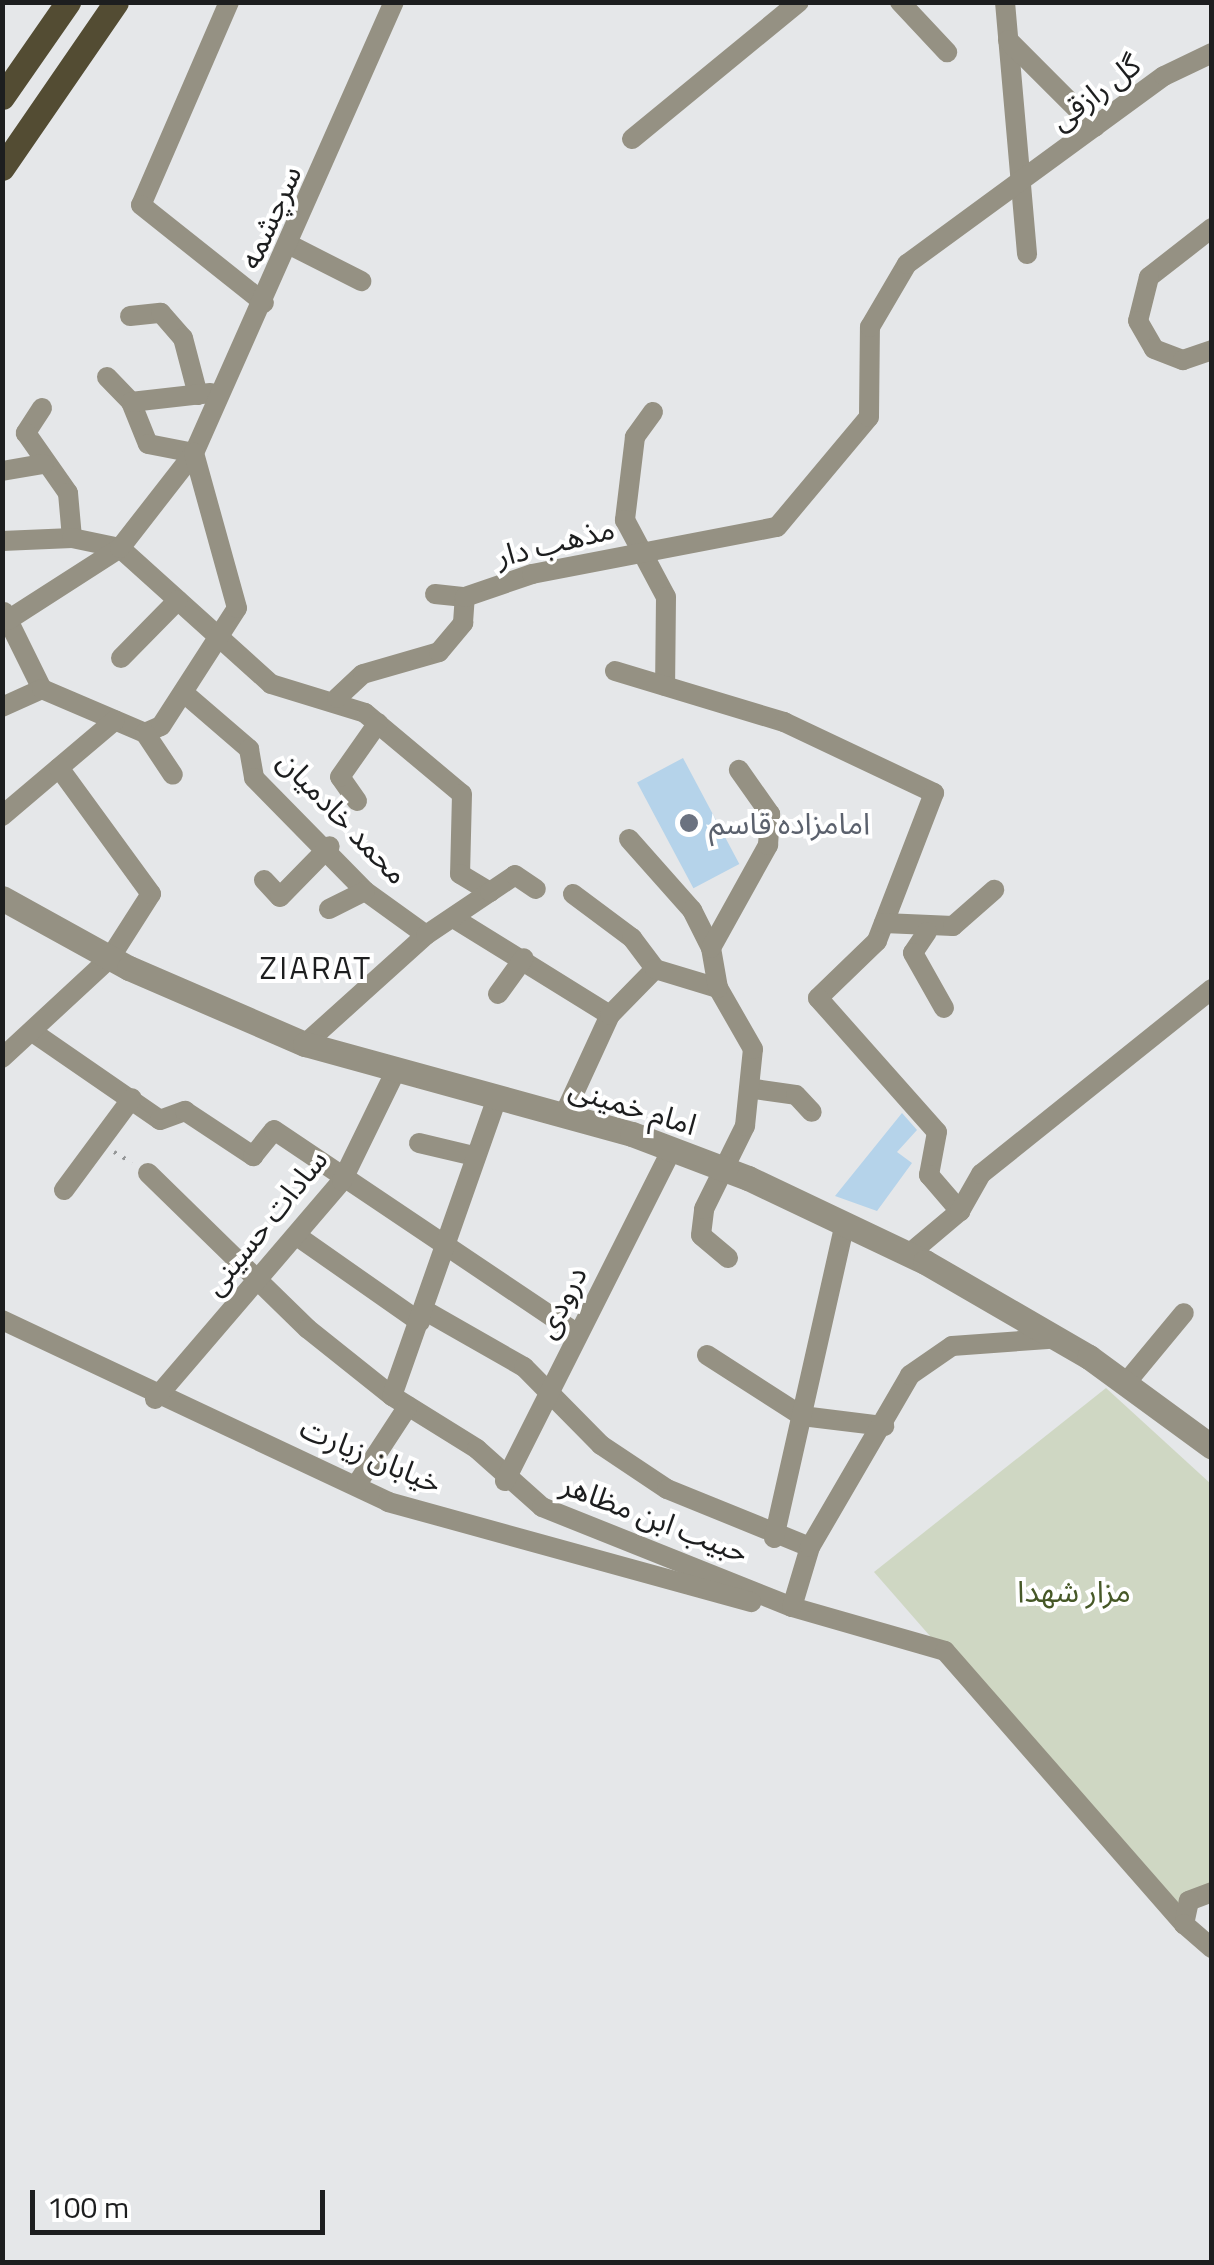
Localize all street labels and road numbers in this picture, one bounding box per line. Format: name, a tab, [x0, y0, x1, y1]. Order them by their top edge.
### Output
street label: گل رازقی	[1043, 46, 1147, 138]
street label: سرچشمه	[231, 160, 309, 274]
street label: مذهب دار	[492, 510, 618, 574]
street label: محمد خادمیان	[270, 743, 416, 891]
street label: امام خمینی	[565, 1070, 701, 1142]
street label: سادات حسینی	[195, 1142, 335, 1302]
street label: درودی	[528, 1260, 594, 1344]
street label: خیابان زیارت	[295, 1409, 447, 1501]
street label: حبیب ابن مظاهر	[557, 1466, 753, 1570]

